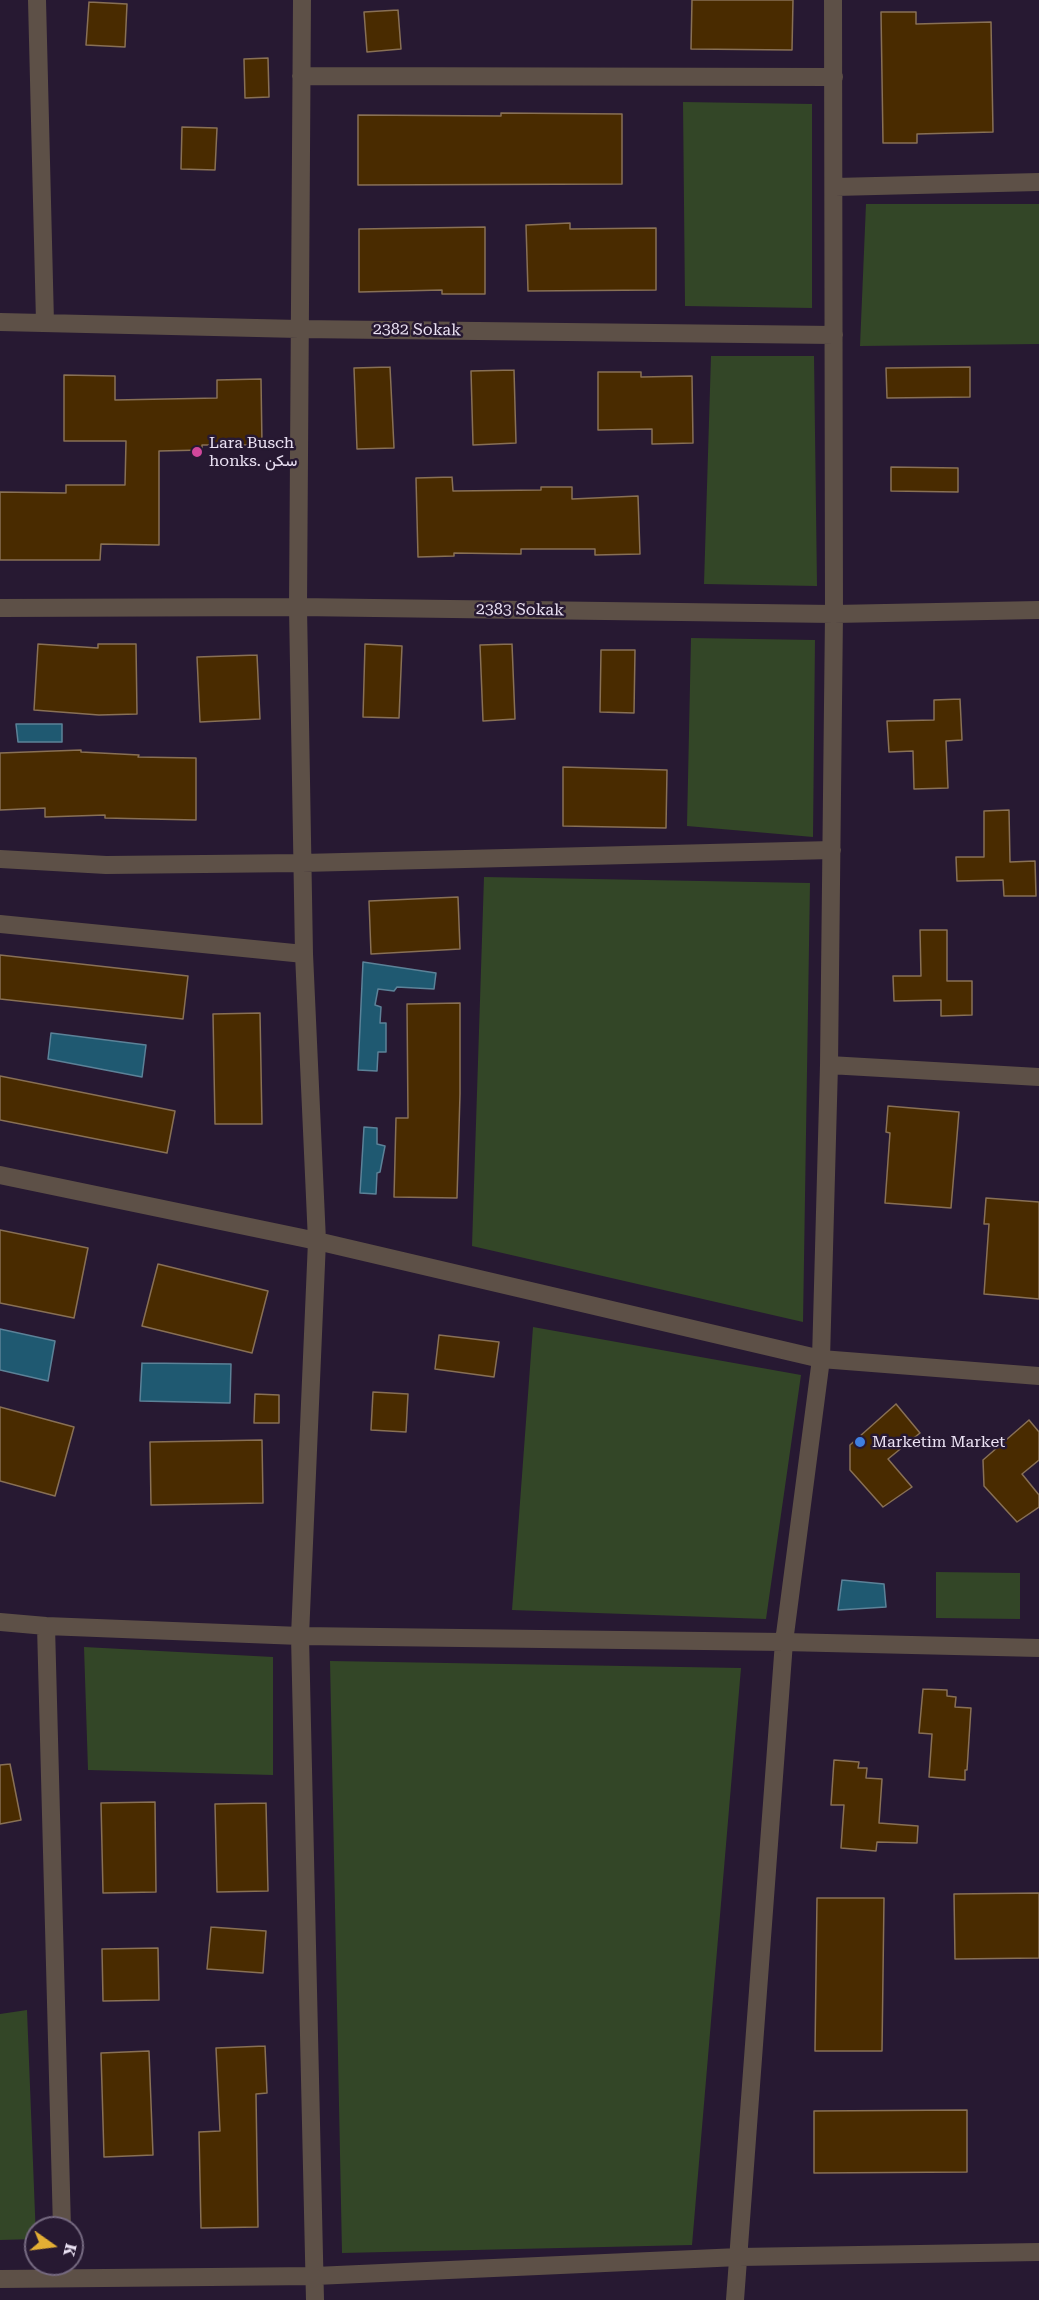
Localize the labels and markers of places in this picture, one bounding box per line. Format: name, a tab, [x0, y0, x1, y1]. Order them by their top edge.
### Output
place label: Lara Busch honks. سكن	[209, 433, 297, 471]
marker: Lara Busch honks. سكن	[190, 445, 204, 459]
place label: Marketim Market	[872, 1432, 1005, 1452]
marker: Marketim Market	[853, 1435, 867, 1449]

